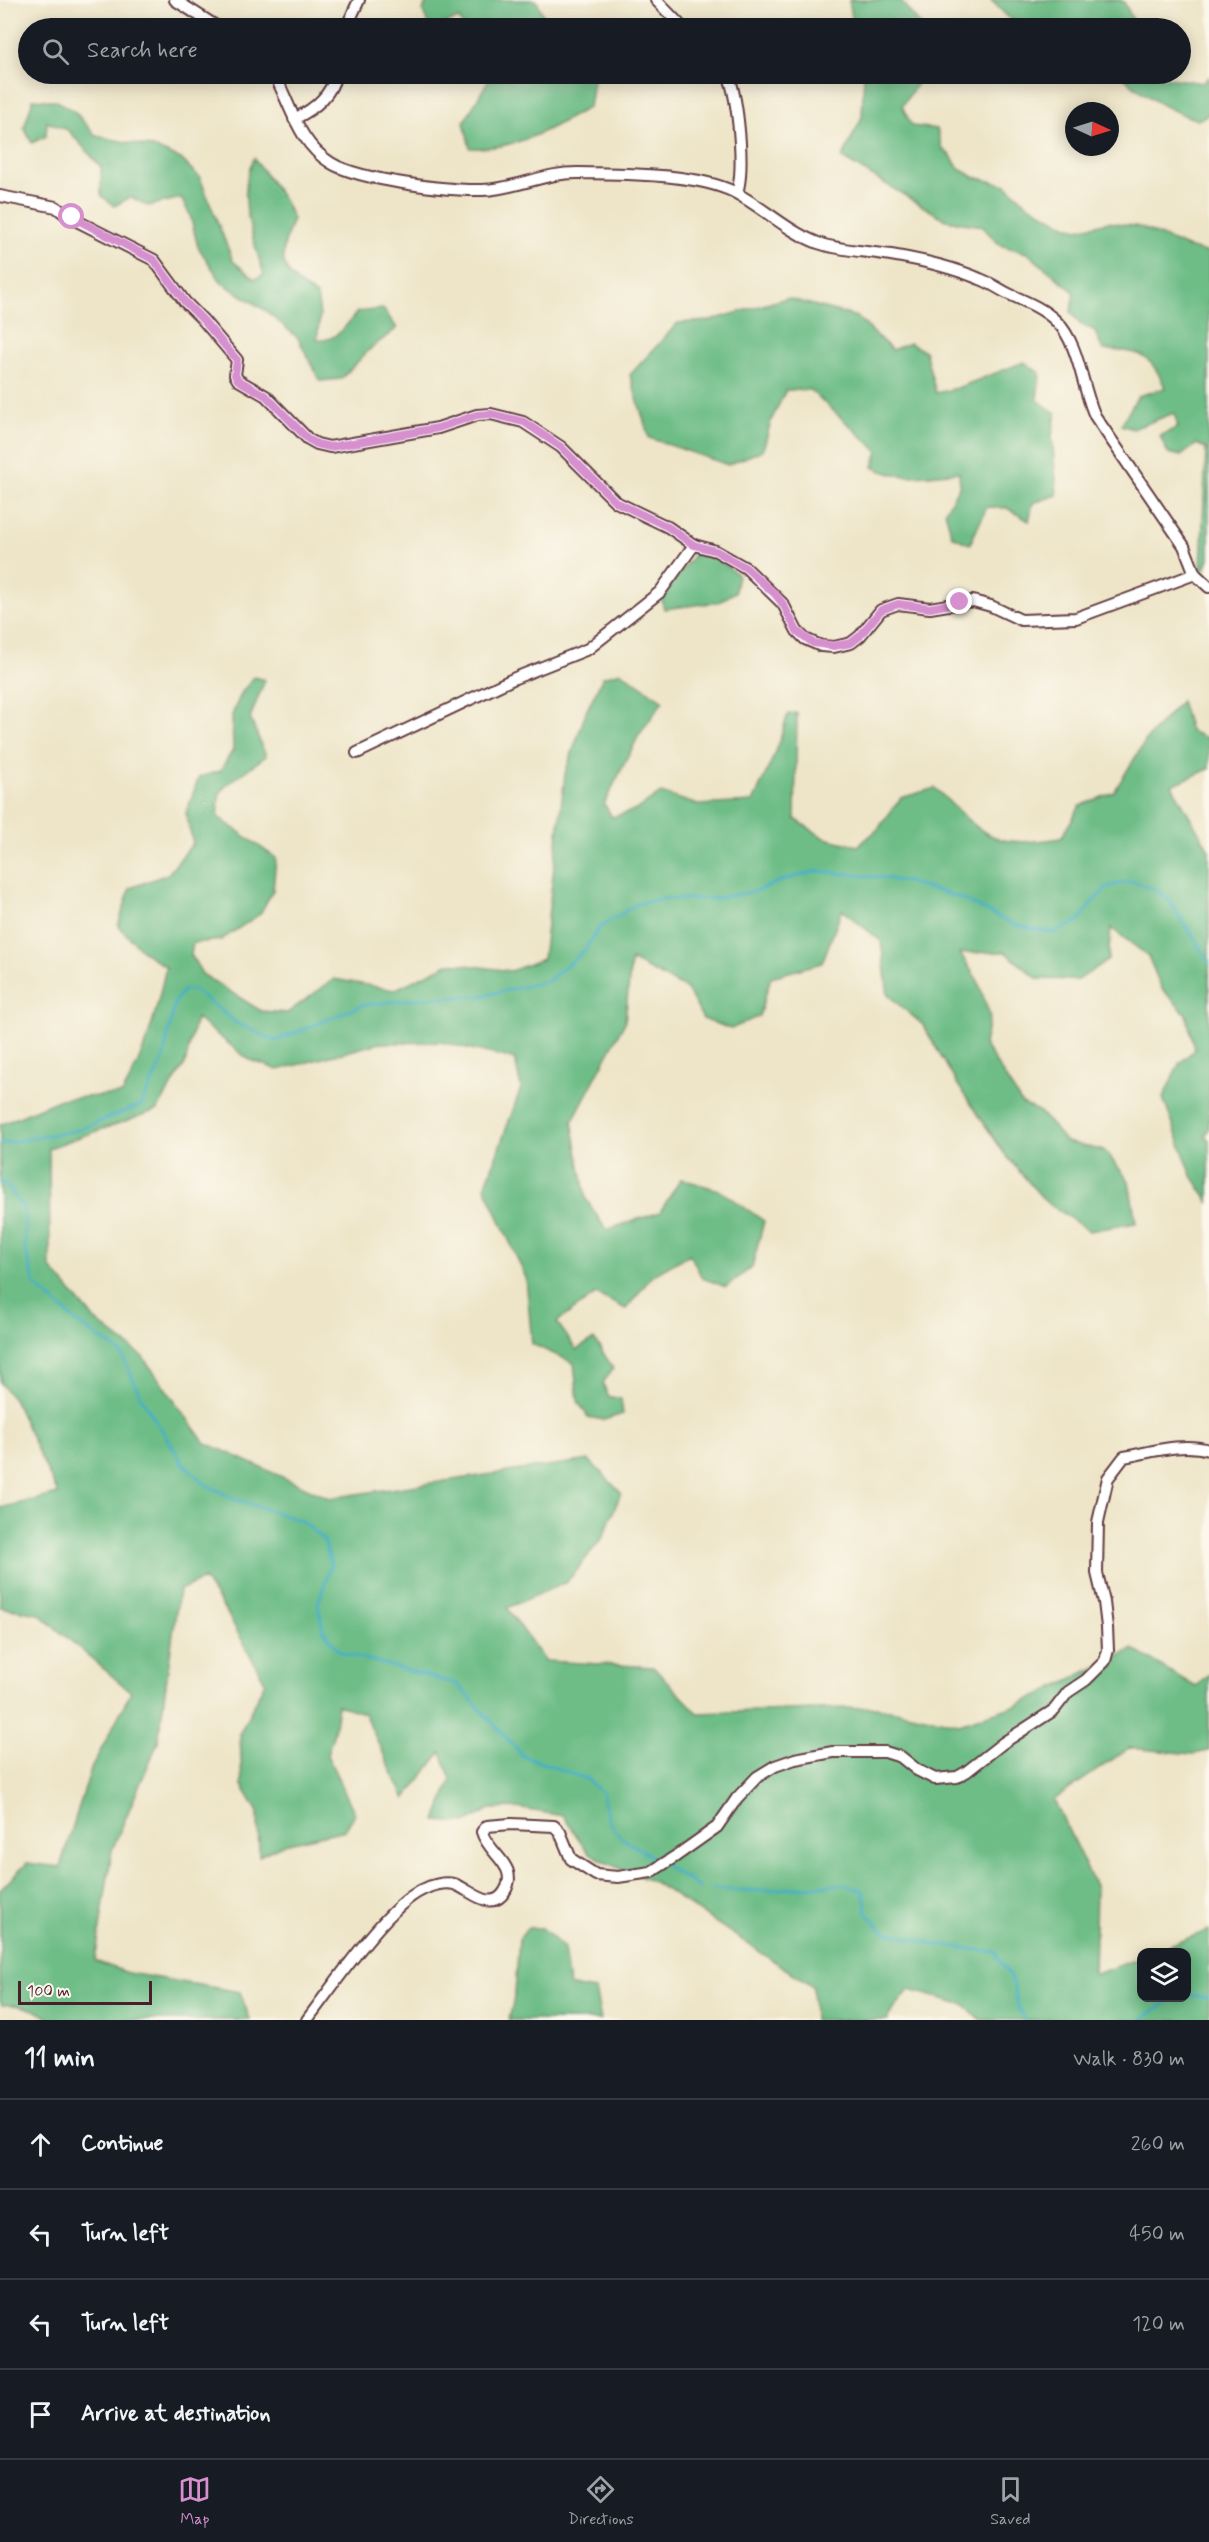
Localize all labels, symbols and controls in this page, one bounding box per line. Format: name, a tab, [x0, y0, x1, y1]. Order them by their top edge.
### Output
search box	[18, 18, 1191, 84]
icon: search	[39, 35, 72, 68]
text: Search here	[87, 37, 198, 65]
north arrow	[1065, 102, 1119, 156]
route start	[58, 203, 84, 229]
route end	[946, 588, 972, 614]
map controls	[1137, 1948, 1191, 2002]
button: layers	[1137, 1948, 1191, 2002]
scale bar	[18, 1978, 152, 2006]
text: 100 m	[27, 1981, 70, 2002]
text: 11 min	[24, 2042, 95, 2076]
text: Walk · 830 m	[1073, 2046, 1185, 2073]
icon: ahead	[24, 2128, 57, 2161]
text: Continue	[81, 2130, 163, 2158]
text: 260 m	[1131, 2131, 1185, 2158]
icon: left	[24, 2218, 57, 2251]
text: Turn left	[81, 2220, 169, 2248]
text: 450 m	[1129, 2221, 1185, 2248]
icon: left	[24, 2308, 57, 2341]
text: Turn left	[81, 2310, 169, 2338]
text: 120 m	[1132, 2311, 1185, 2338]
icon: arrive	[24, 2398, 57, 2431]
text: Arrive at destination	[81, 2400, 271, 2428]
tab: Map	[178, 2473, 211, 2530]
tab: Directions	[568, 2473, 634, 2530]
tab: Saved	[990, 2473, 1031, 2530]

